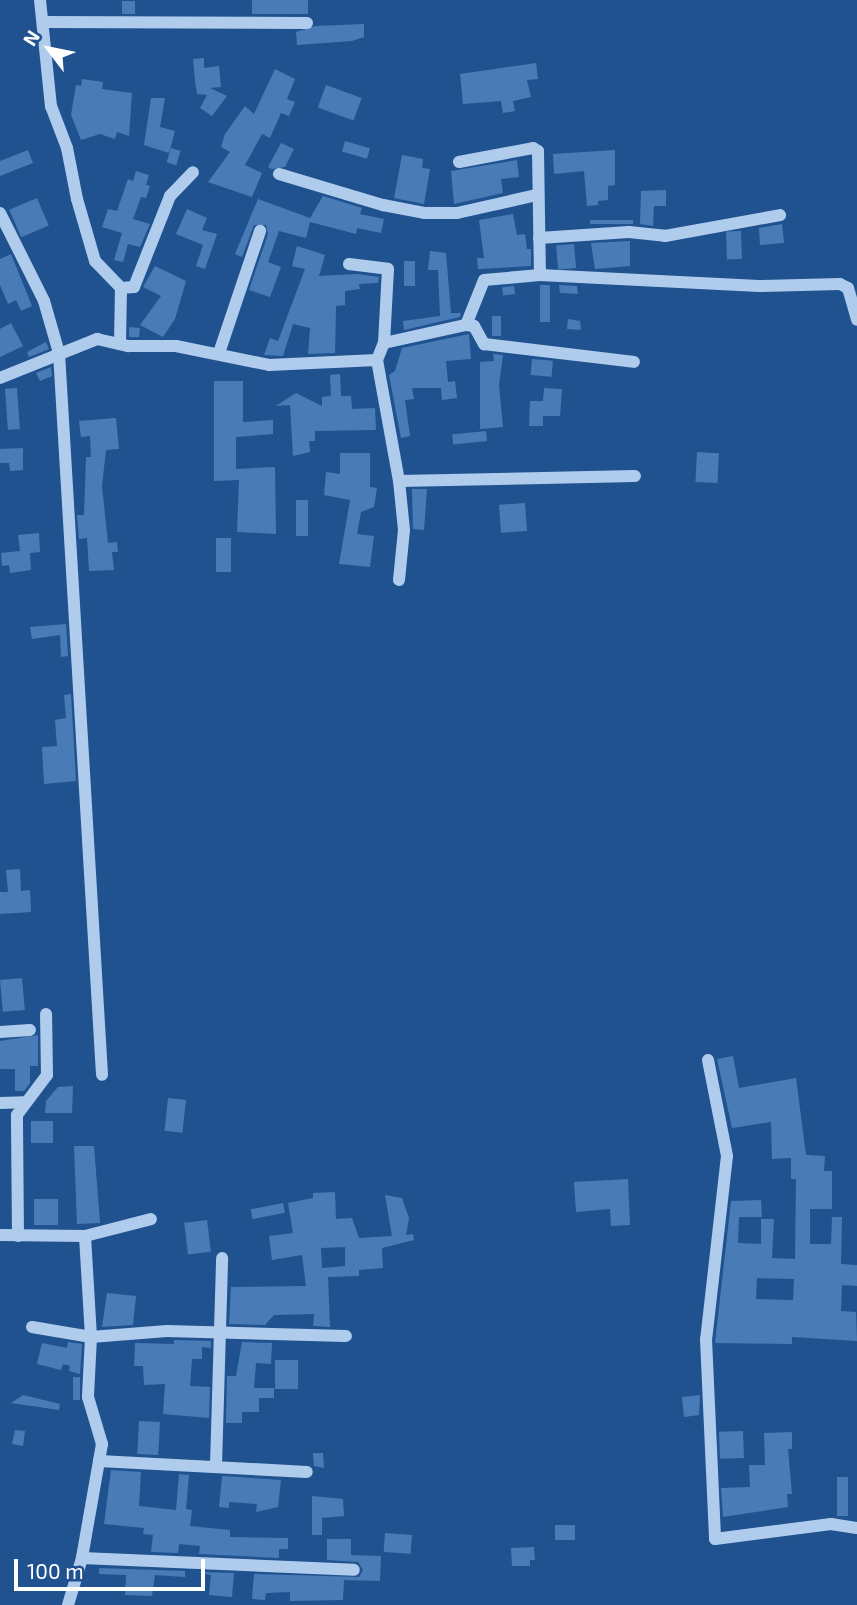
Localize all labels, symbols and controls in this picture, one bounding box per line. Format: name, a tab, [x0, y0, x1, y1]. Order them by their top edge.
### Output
north arrow	[14, 14, 84, 84]
text: N	[17, 26, 44, 50]
scale bar	[18, 1546, 208, 1590]
text: 100 m	[27, 1558, 84, 1583]

